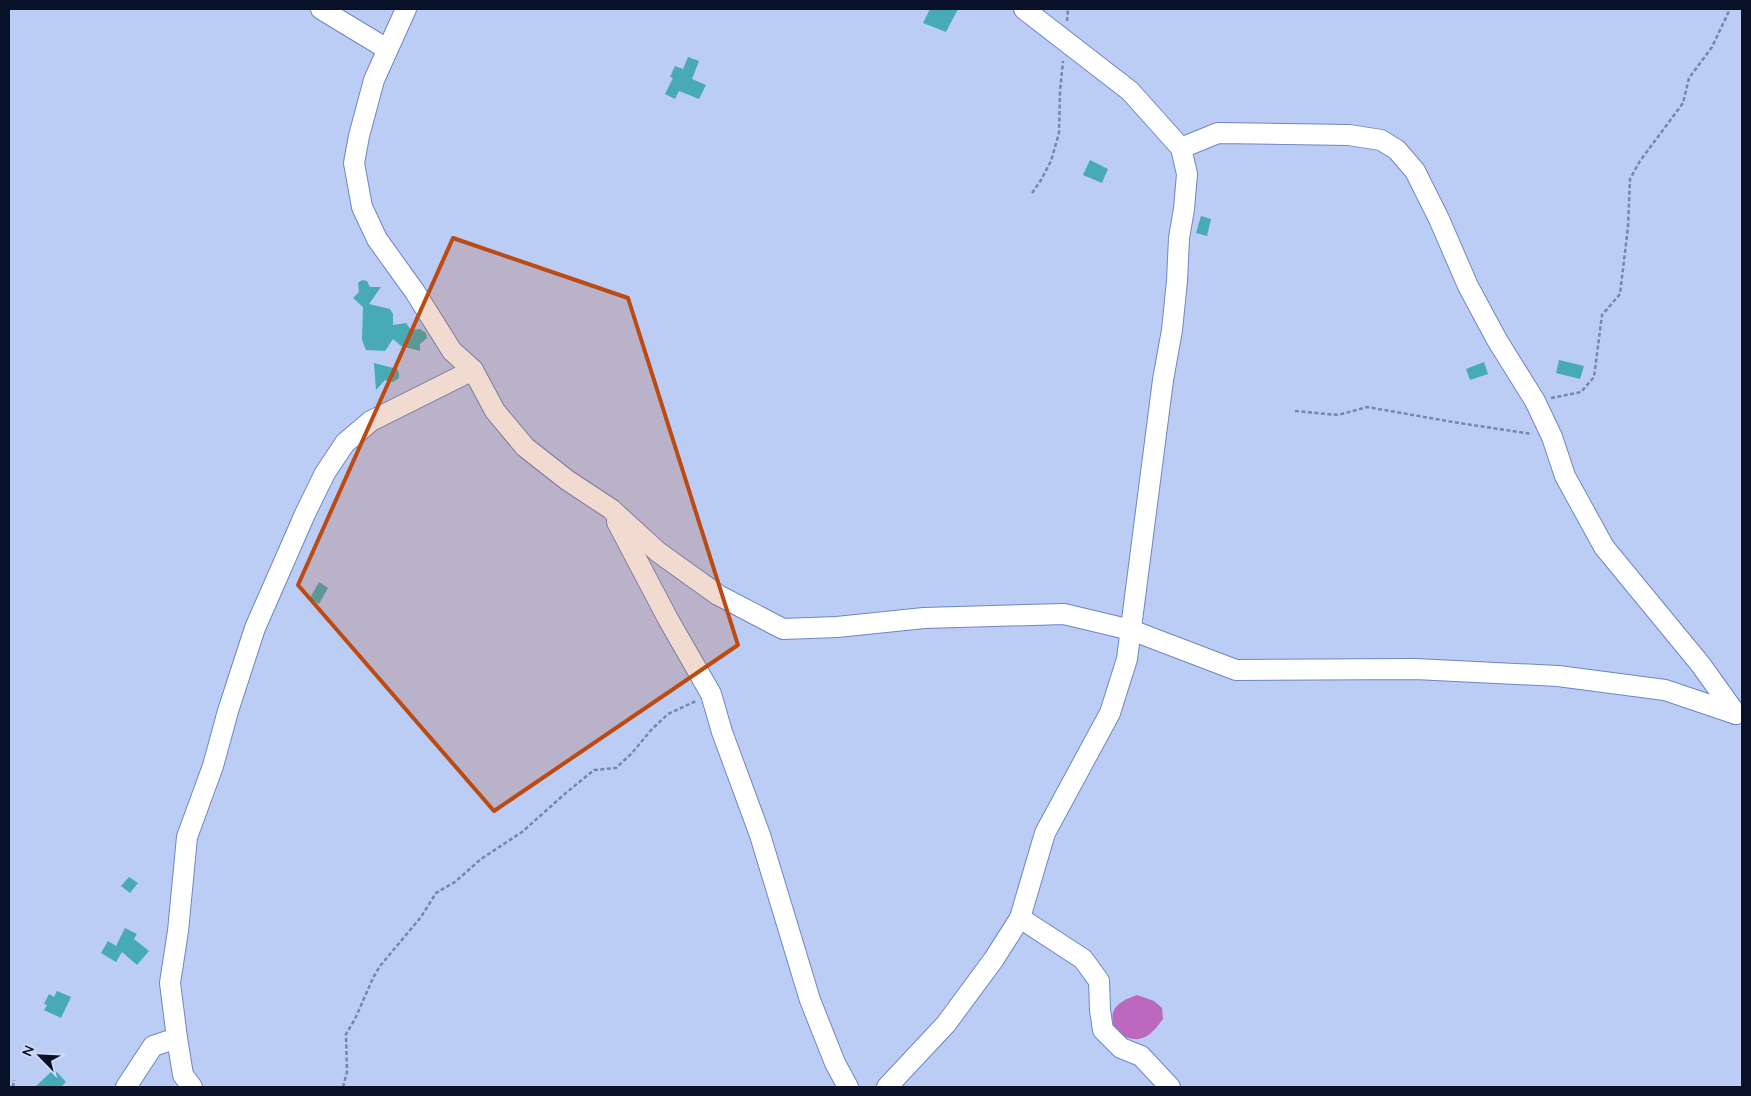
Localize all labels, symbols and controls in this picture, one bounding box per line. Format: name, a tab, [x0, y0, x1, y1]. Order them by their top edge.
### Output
north arrow	[15, 1031, 65, 1081]
text: N	[18, 1042, 38, 1059]

